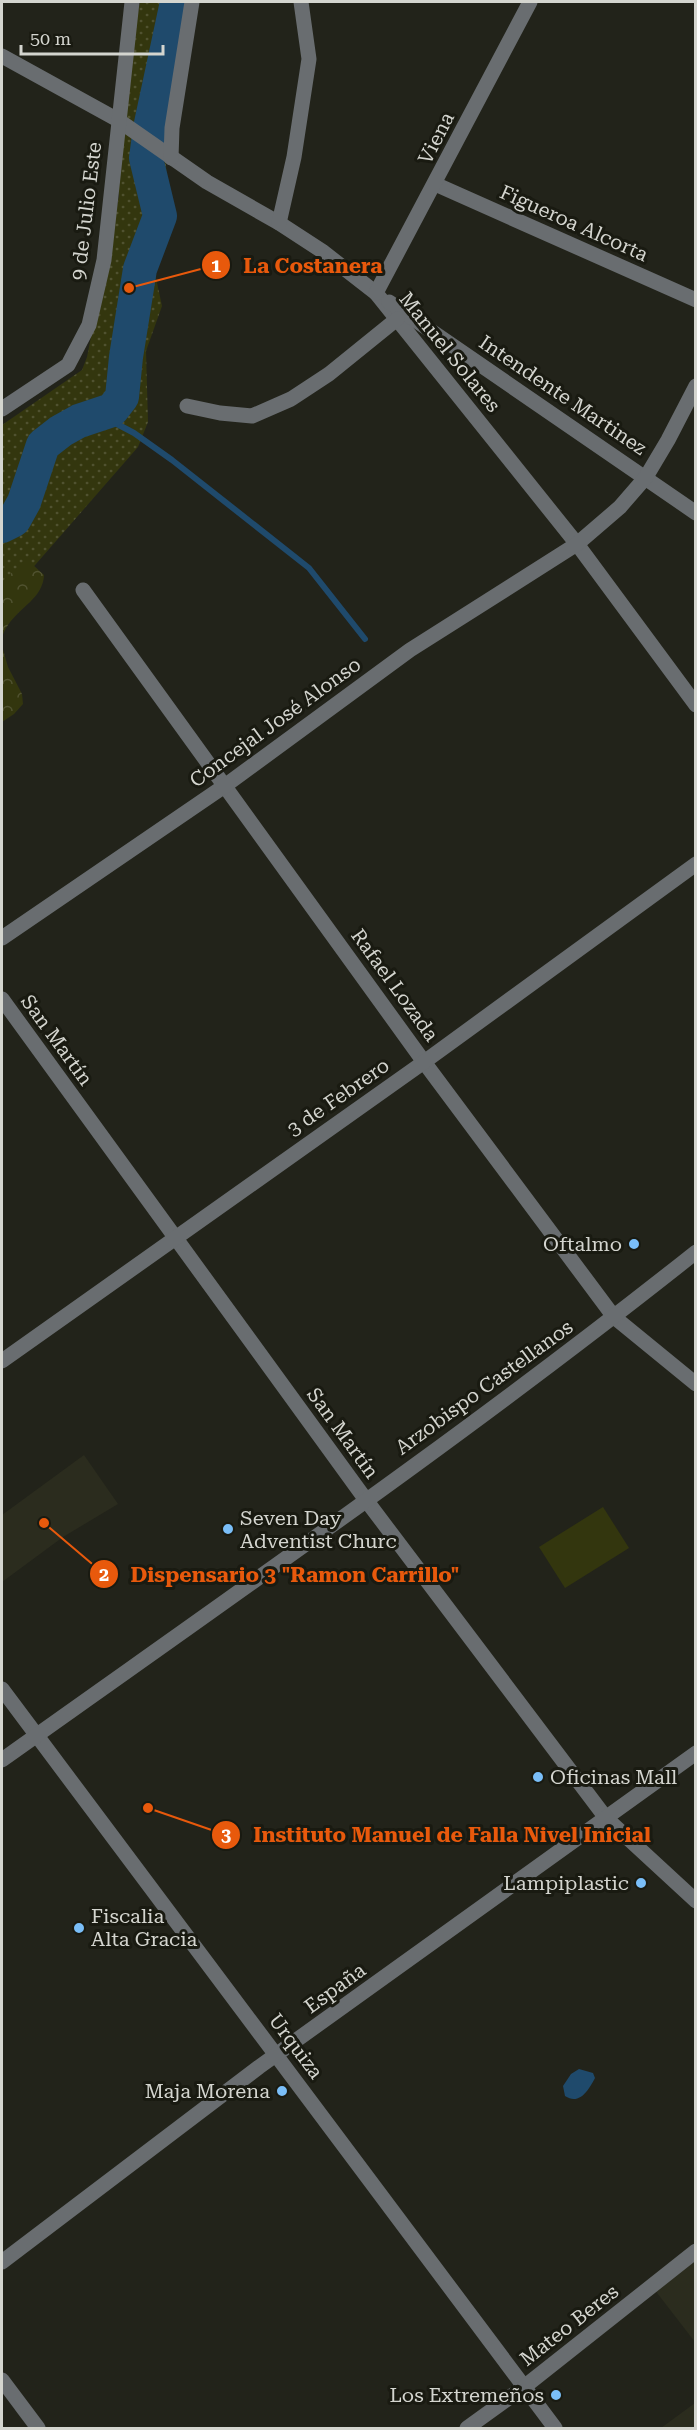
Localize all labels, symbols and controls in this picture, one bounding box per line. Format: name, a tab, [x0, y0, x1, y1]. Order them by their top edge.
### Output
scale bar	[21, 18, 164, 56]
text: 50 m	[30, 28, 71, 49]
street label: Viena	[413, 108, 459, 168]
street label: 9 de Julio Este	[66, 140, 106, 282]
street label: Figueroa Alcorta	[496, 180, 652, 267]
callout: La Costanera	[201, 246, 395, 285]
text: La Costanera	[243, 254, 383, 278]
text: 1	[211, 255, 221, 276]
street label: Manuel Solares	[394, 287, 506, 417]
street label: Intendente Martinez	[475, 330, 651, 460]
street label: Concejal José Alonso	[185, 652, 365, 792]
street label: Rafael Lozada	[346, 924, 444, 1046]
street label: San Martín	[16, 990, 98, 1090]
street label: 3 de Febrero	[282, 1053, 394, 1141]
place label: Oftalmo	[543, 1232, 622, 1256]
marker: Oftalmo	[627, 1237, 641, 1251]
street label: Arzobispo Castellanos	[391, 1314, 577, 1460]
street label: San Martín	[302, 1383, 384, 1483]
place label: Seven Day Adventist Churc	[240, 1506, 397, 1553]
marker: Seven Day Adventist Churc	[221, 1522, 235, 1536]
callout: Dispensario 3 "Ramon Carrillo"	[89, 1555, 472, 1594]
text: Dispensario 3 "Ramon Carrillo"	[130, 1563, 460, 1587]
text: 2	[99, 1564, 109, 1585]
place label: Oficinas Mall	[550, 1765, 677, 1789]
marker: Oficinas Mall	[531, 1770, 545, 1784]
callout: Instituto Manuel de Falla Nivel Inicial	[211, 1815, 663, 1854]
text: Instituto Manuel de Falla Nivel Inicial	[253, 1823, 651, 1847]
text: 3	[221, 1824, 231, 1845]
place label: Lampiplastic	[503, 1871, 629, 1895]
marker: Lampiplastic	[634, 1876, 648, 1890]
place label: Fiscalia Alta Gracia	[91, 1904, 198, 1951]
marker: Fiscalia Alta Gracia	[72, 1921, 86, 1935]
street label: España	[300, 1958, 370, 2018]
street label: Urquiza	[264, 2009, 328, 2083]
place label: Maja Morena	[145, 2079, 270, 2103]
marker: Maja Morena	[275, 2084, 289, 2098]
street label: Mateo Beres	[515, 2279, 623, 2371]
place label: Los Extremeños	[389, 2383, 544, 2407]
marker: Los Extremeños	[549, 2388, 563, 2402]

